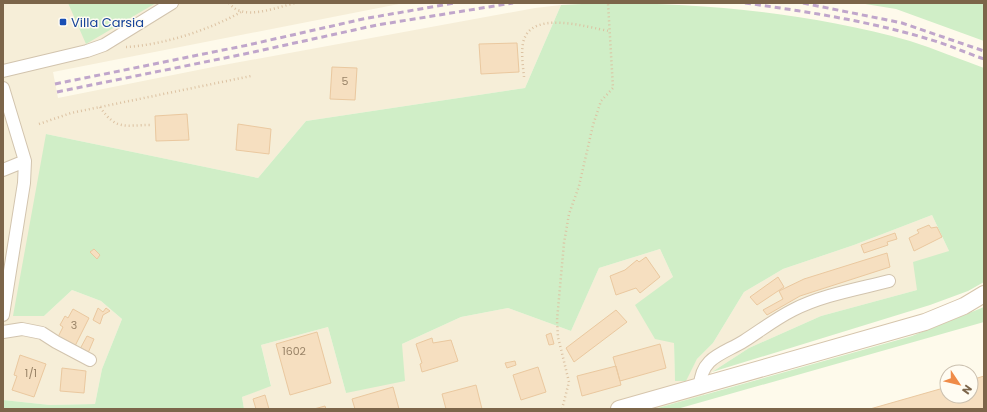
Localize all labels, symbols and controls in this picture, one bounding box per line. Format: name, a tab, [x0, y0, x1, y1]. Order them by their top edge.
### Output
place label: Villa Carsia	[71, 13, 144, 32]
marker: Villa Carsia	[58, 17, 68, 27]
house number: 5	[342, 73, 349, 89]
house number: 3	[71, 317, 77, 333]
house number: 1602	[282, 343, 306, 359]
north arrow	[939, 364, 979, 404]
house number: 1/1	[25, 365, 37, 381]
text: N	[958, 382, 976, 398]

